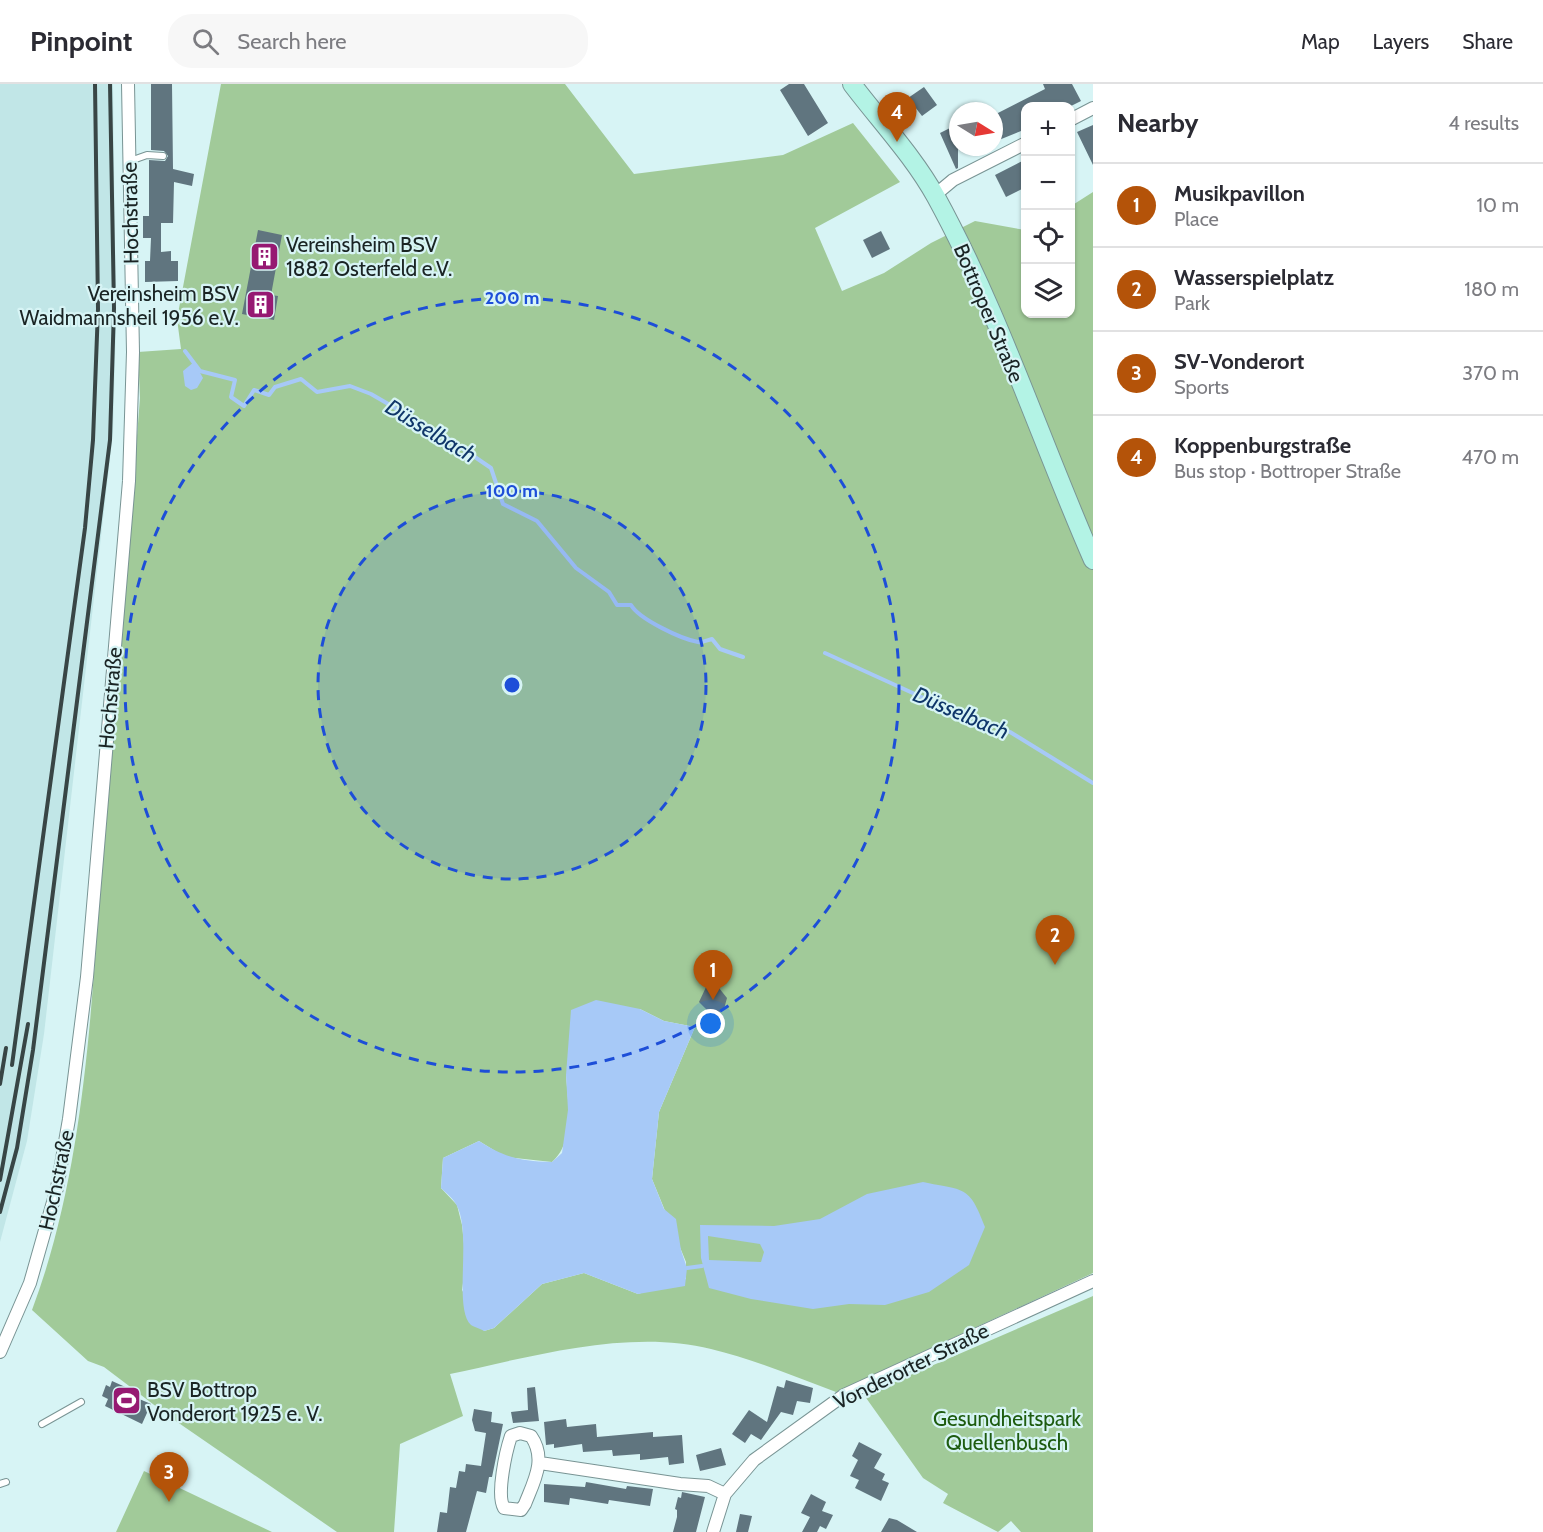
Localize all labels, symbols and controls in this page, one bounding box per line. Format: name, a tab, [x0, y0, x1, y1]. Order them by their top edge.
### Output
search box	[168, 14, 588, 68]
text: Pinpoint	[30, 24, 132, 58]
icon: search	[189, 25, 222, 58]
text: Search here	[237, 28, 347, 55]
text: Map	[1301, 29, 1340, 54]
text: Layers	[1373, 29, 1429, 54]
text: Share	[1462, 29, 1513, 54]
pin: 4	[878, 92, 916, 142]
north arrow	[949, 102, 1003, 156]
map controls	[1021, 102, 1075, 318]
button: +	[1021, 102, 1075, 156]
text: Nearby	[1117, 107, 1198, 139]
text: 4 results	[1448, 111, 1519, 135]
button: −	[1021, 156, 1075, 210]
street label: Hochstraße	[117, 161, 143, 264]
text: Musikpavillon	[1174, 180, 1305, 207]
text: 1	[1133, 193, 1140, 217]
text: 10 m	[1476, 193, 1519, 217]
text: Place	[1174, 207, 1219, 231]
button: locate	[1021, 210, 1075, 264]
place label: Vereinsheim BSV 1882 Osterfeld e.V.	[286, 232, 452, 281]
building icon: Vereinsheim BSV 1882 Osterfeld e.V.	[249, 240, 281, 272]
street label: Bottroper Straße	[949, 240, 1030, 386]
button: layers	[1021, 264, 1075, 318]
text: Wasserspielplatz	[1174, 264, 1334, 291]
text: 2	[1131, 277, 1142, 301]
text: 180 m	[1464, 277, 1519, 301]
place label: Vereinsheim BSV Waidmannsheil 1956 e.V.	[20, 281, 239, 330]
text: 200 m	[485, 287, 539, 309]
building icon: Vereinsheim BSV Waidmannsheil 1956 e.V.	[244, 289, 276, 321]
text: Park	[1174, 291, 1210, 315]
text: SV-Vonderort	[1174, 348, 1304, 375]
text: 3	[1131, 361, 1142, 385]
text: 370 m	[1462, 361, 1519, 385]
text: Sports	[1174, 375, 1229, 399]
water label: Düsselbach	[381, 393, 481, 469]
text: Koppenburgstraße	[1174, 432, 1351, 459]
text: 4	[1130, 445, 1143, 469]
text: 470 m	[1462, 445, 1519, 469]
text: Bus stop · Bottroper Straße	[1174, 459, 1401, 483]
text: 100 m	[486, 480, 538, 502]
street label: Hochstraße	[93, 646, 127, 750]
centre of rings	[502, 675, 522, 695]
water label: Düsselbach	[909, 681, 1013, 745]
pin: 2	[1036, 916, 1074, 965]
pin: 1	[694, 950, 732, 1000]
your location	[696, 1009, 725, 1038]
street label: Hochstraße	[33, 1127, 79, 1233]
street label: Vonderorter Straße	[829, 1318, 993, 1414]
place label: BSV Bottrop Vonderort 1925 e. V.	[147, 1377, 323, 1426]
sports icon: BSV Bottrop Vonderort 1925 e. V.	[110, 1385, 142, 1417]
park label: Gesundheitspark Quellenbusch	[933, 1406, 1082, 1455]
pin: 3	[150, 1452, 188, 1502]

